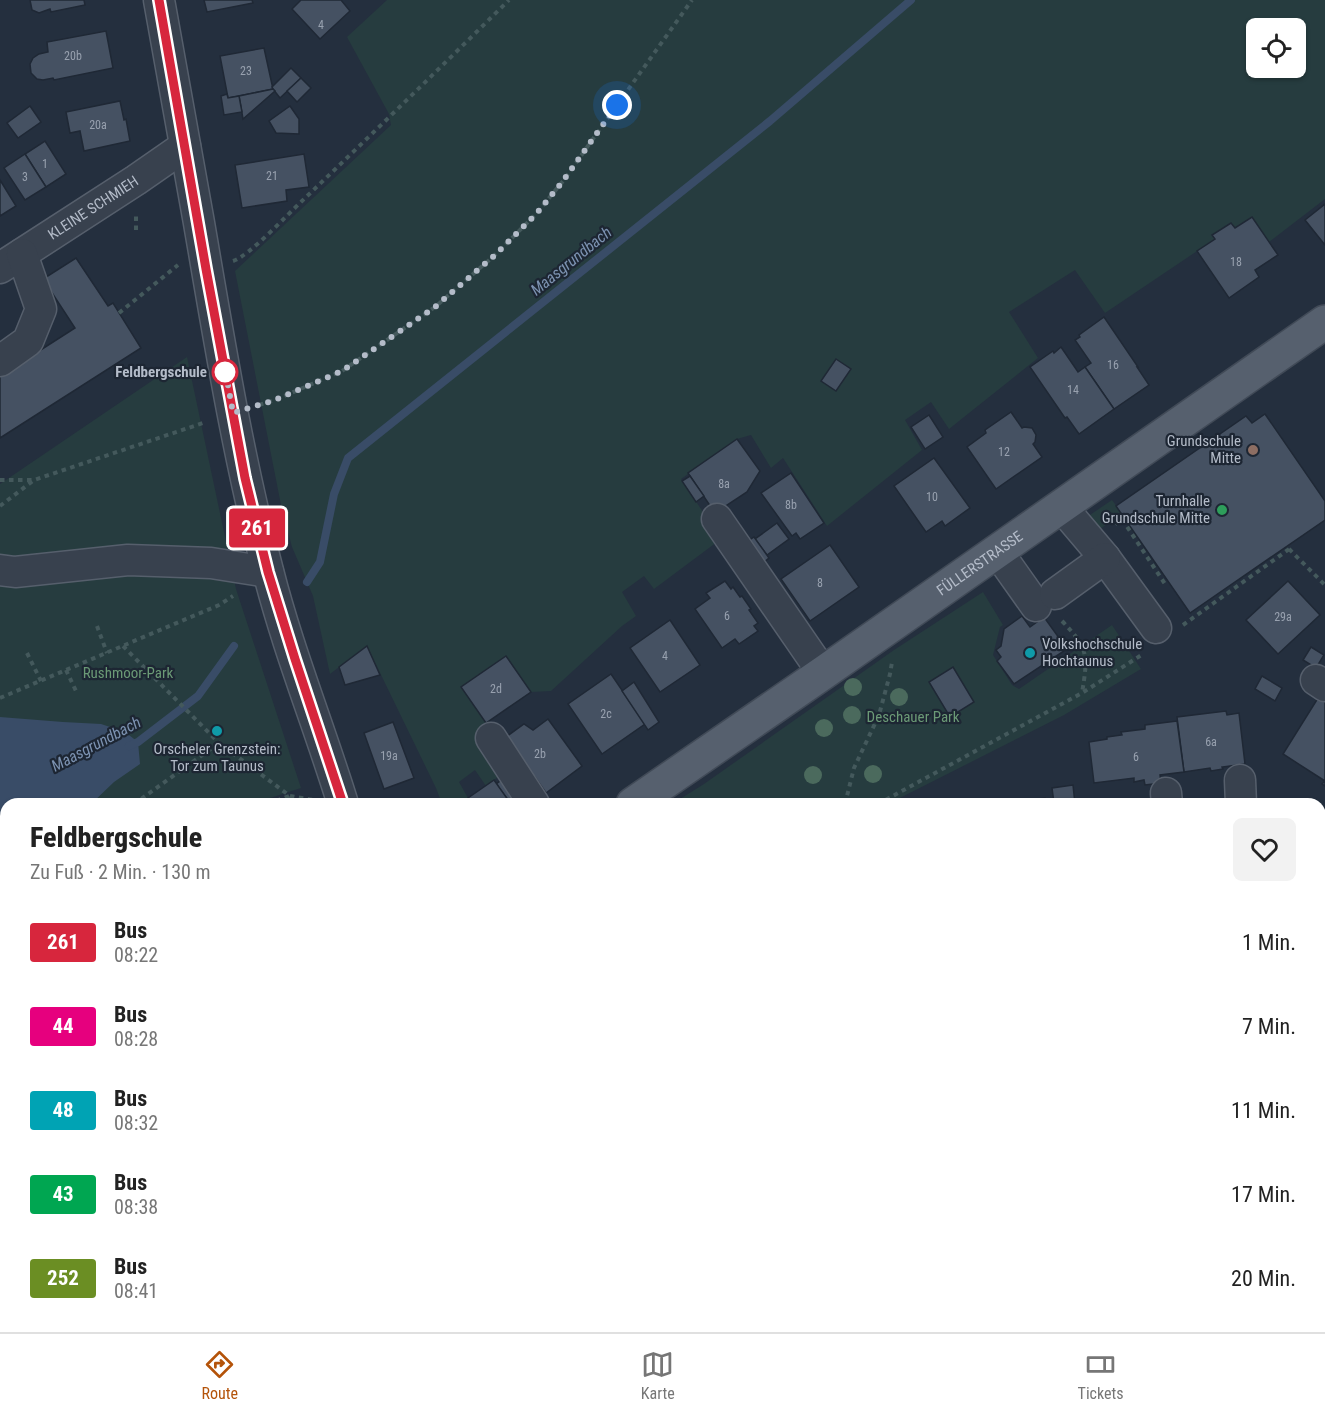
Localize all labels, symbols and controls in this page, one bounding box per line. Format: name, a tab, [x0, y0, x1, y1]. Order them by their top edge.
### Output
house number: 4	[318, 18, 324, 32]
map controls	[1246, 18, 1306, 78]
button: locate	[1246, 18, 1306, 78]
house number: 20b	[64, 49, 82, 63]
house number: 23	[240, 64, 252, 78]
your location	[602, 90, 632, 120]
house number: 20a	[89, 118, 107, 132]
house number: 1	[42, 157, 48, 171]
house number: 21	[266, 169, 278, 183]
house number: 3	[22, 170, 28, 184]
street label: KLEINE SCHMIEH	[45, 172, 142, 244]
water label: Maasgrundbach	[527, 223, 615, 299]
house number: 18	[1230, 255, 1242, 269]
house number: 16	[1107, 358, 1119, 372]
marker: Feldbergschule	[212, 359, 238, 385]
place label: Feldbergschule	[115, 363, 207, 381]
house number: 14	[1067, 383, 1079, 397]
place label: Grundschule Mitte	[1167, 432, 1241, 467]
marker: Grundschule Mitte	[1246, 443, 1260, 457]
house number: 12	[998, 445, 1010, 459]
house number: 8a	[718, 477, 730, 491]
house number: 10	[926, 490, 938, 504]
place label: Turnhalle Grundschule Mitte	[1102, 492, 1210, 527]
house number: 8b	[785, 498, 797, 512]
marker: Turnhalle Grundschule Mitte	[1215, 503, 1229, 517]
line badge: 261	[222, 508, 292, 548]
text: 261	[241, 516, 273, 540]
street label: FÜLLERSTRASSE	[933, 527, 1026, 600]
house number: 8	[817, 576, 823, 590]
house number: 6	[724, 609, 730, 623]
house number: 29a	[1274, 610, 1292, 624]
place label: Volkshochschule Hochtaunus	[1042, 635, 1142, 670]
marker: Volkshochschule Hochtaunus	[1023, 646, 1037, 660]
house number: 4	[662, 649, 668, 663]
park label: Rushmoor-Park	[83, 664, 174, 682]
house number: 2d	[490, 682, 502, 696]
house number: 2c	[600, 707, 612, 721]
park label: Deschauer Park	[867, 708, 960, 726]
water label: Maasgrundbach	[48, 712, 144, 776]
marker: Orscheler Grenzstein: Tor zum Taunus	[210, 724, 224, 738]
house number: 6a	[1205, 735, 1217, 749]
place label: Orscheler Grenzstein: Tor zum Taunus	[154, 740, 280, 775]
house number: 2b	[534, 747, 546, 761]
house number: 19a	[380, 749, 398, 763]
house number: 6	[1133, 750, 1139, 764]
button: heart	[1233, 818, 1296, 881]
text: Feldbergschule	[30, 821, 202, 854]
text: Zu Fuß · 2 Min. · 130 m	[30, 860, 211, 884]
text: Bus	[114, 918, 147, 943]
text: 261	[47, 930, 79, 954]
text: 1 Min.	[1242, 930, 1296, 955]
text: 08:22	[114, 943, 158, 967]
text: Bus	[114, 1002, 147, 1027]
text: 44	[52, 1014, 74, 1038]
text: 7 Min.	[1242, 1014, 1296, 1039]
text: 08:28	[114, 1027, 158, 1051]
text: Bus	[114, 1086, 147, 1111]
text: 48	[52, 1098, 74, 1122]
text: 11 Min.	[1231, 1098, 1296, 1123]
text: 08:32	[114, 1111, 158, 1135]
text: Bus	[114, 1170, 147, 1195]
text: 43	[52, 1182, 74, 1206]
text: 17 Min.	[1231, 1182, 1296, 1207]
text: 08:38	[114, 1195, 158, 1219]
text: Bus	[114, 1254, 147, 1279]
text: 252	[47, 1266, 79, 1290]
text: 20 Min.	[1231, 1266, 1296, 1291]
text: 08:41	[114, 1279, 158, 1303]
tab: Route	[201, 1348, 238, 1403]
tab: Karte	[641, 1348, 675, 1403]
tab: Tickets	[1078, 1348, 1124, 1403]

